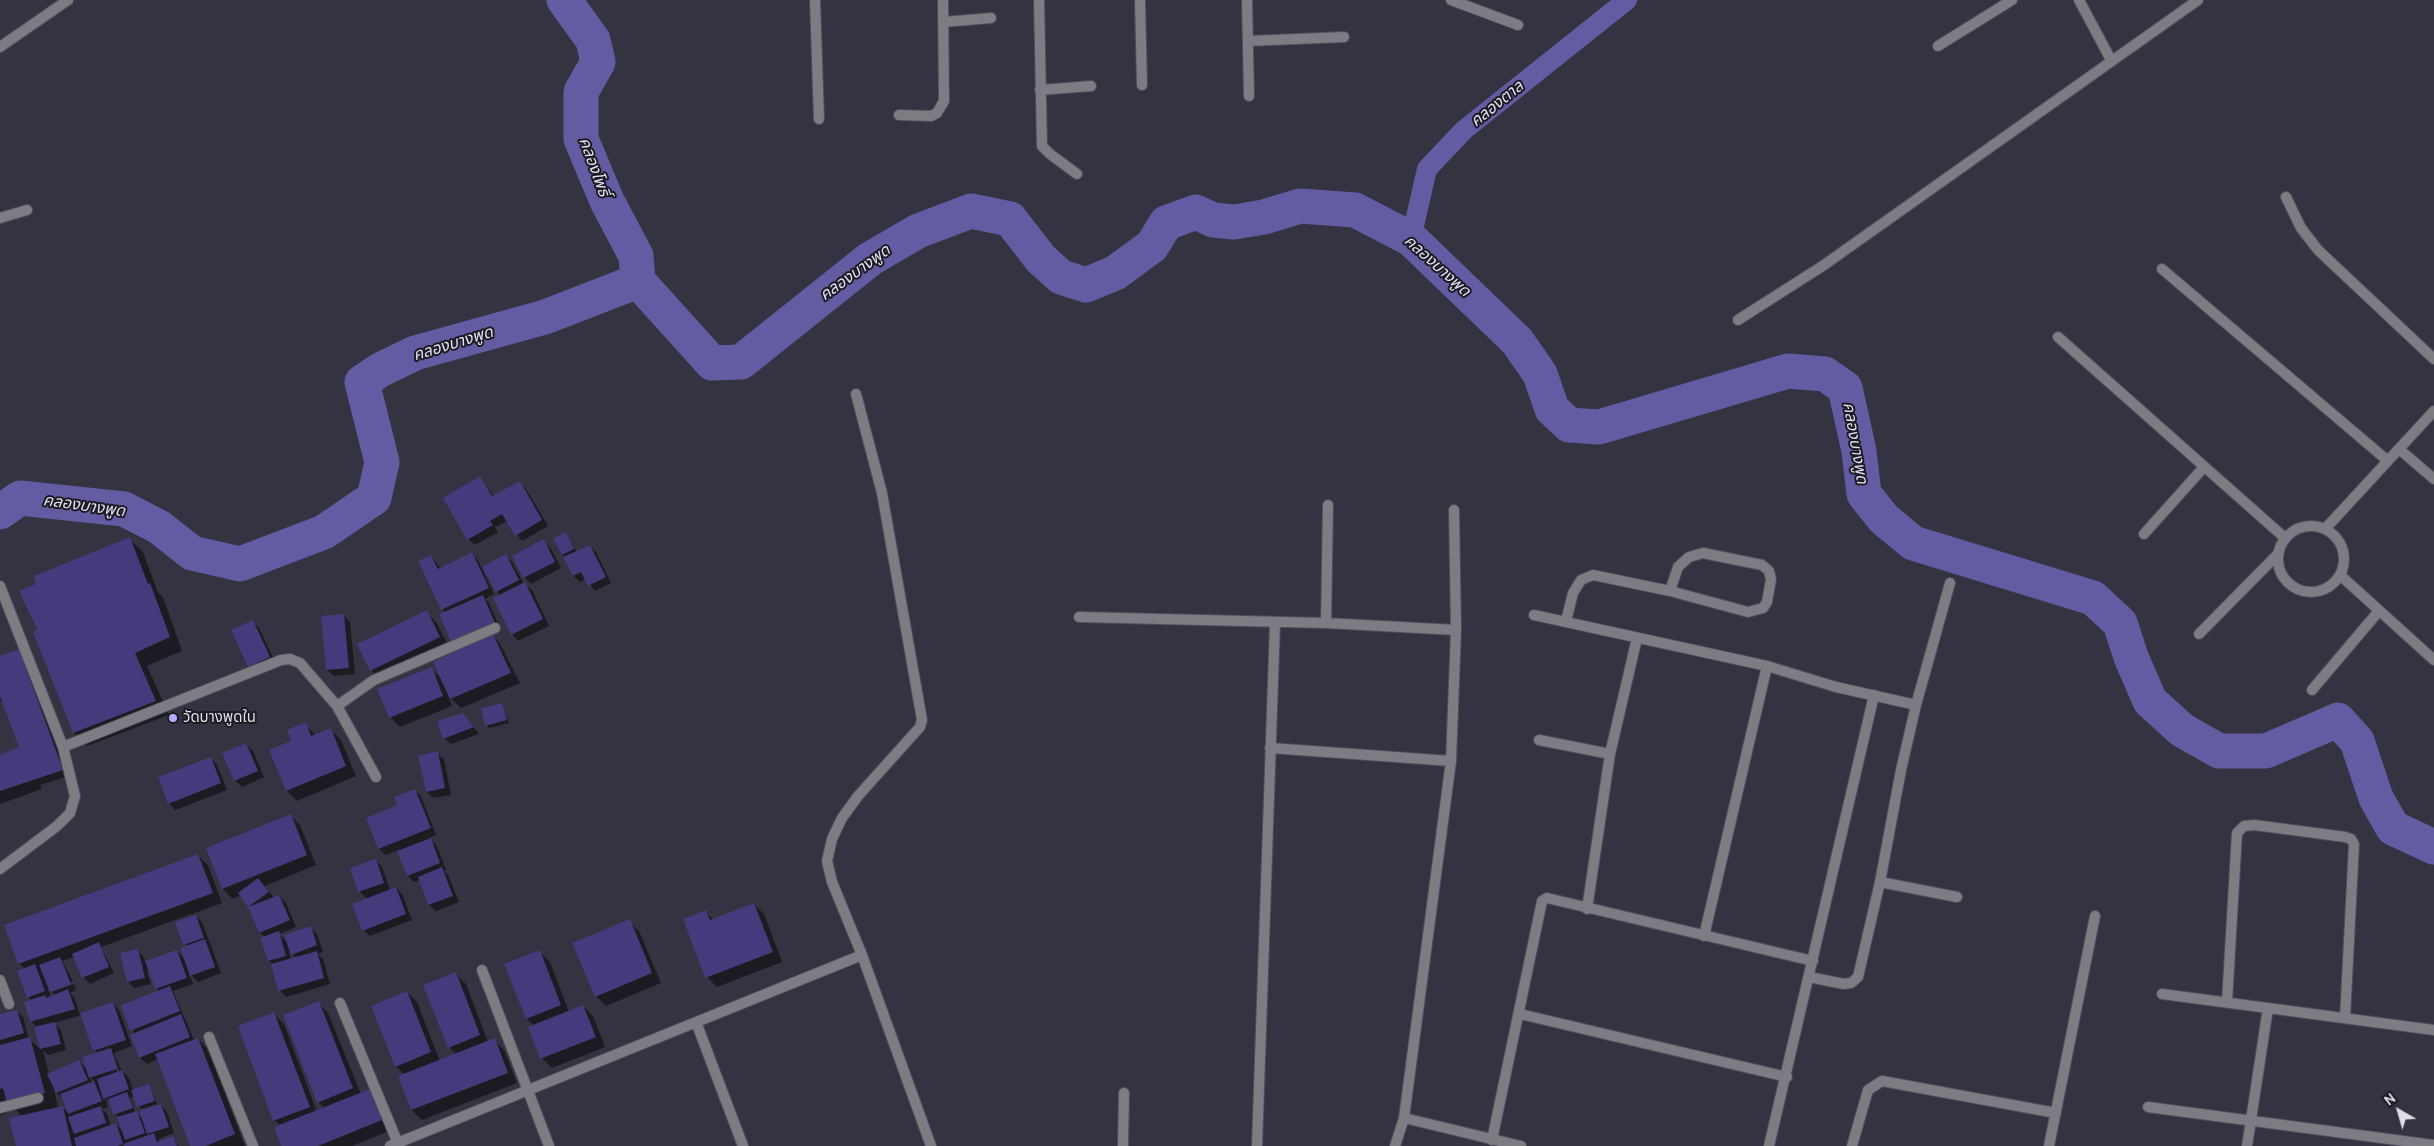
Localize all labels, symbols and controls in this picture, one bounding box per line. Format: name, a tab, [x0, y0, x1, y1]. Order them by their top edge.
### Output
water label: คลองตาล	[1467, 77, 1527, 131]
water label: คลองโพธิ์	[575, 135, 613, 199]
water label: คลองบางพูด	[1400, 231, 1474, 301]
water label: คลองบางพูด	[816, 241, 894, 305]
water label: คลองบางพูด	[411, 323, 495, 365]
water label: คลองบางพูด	[1838, 401, 1872, 485]
water label: คลองบางพูด	[42, 491, 126, 521]
place label: วัดบางพูดใน	[183, 709, 256, 727]
marker: วัดบางพูดใน	[167, 712, 179, 724]
north arrow	[2374, 1086, 2424, 1136]
text: N	[2380, 1089, 2399, 1109]

